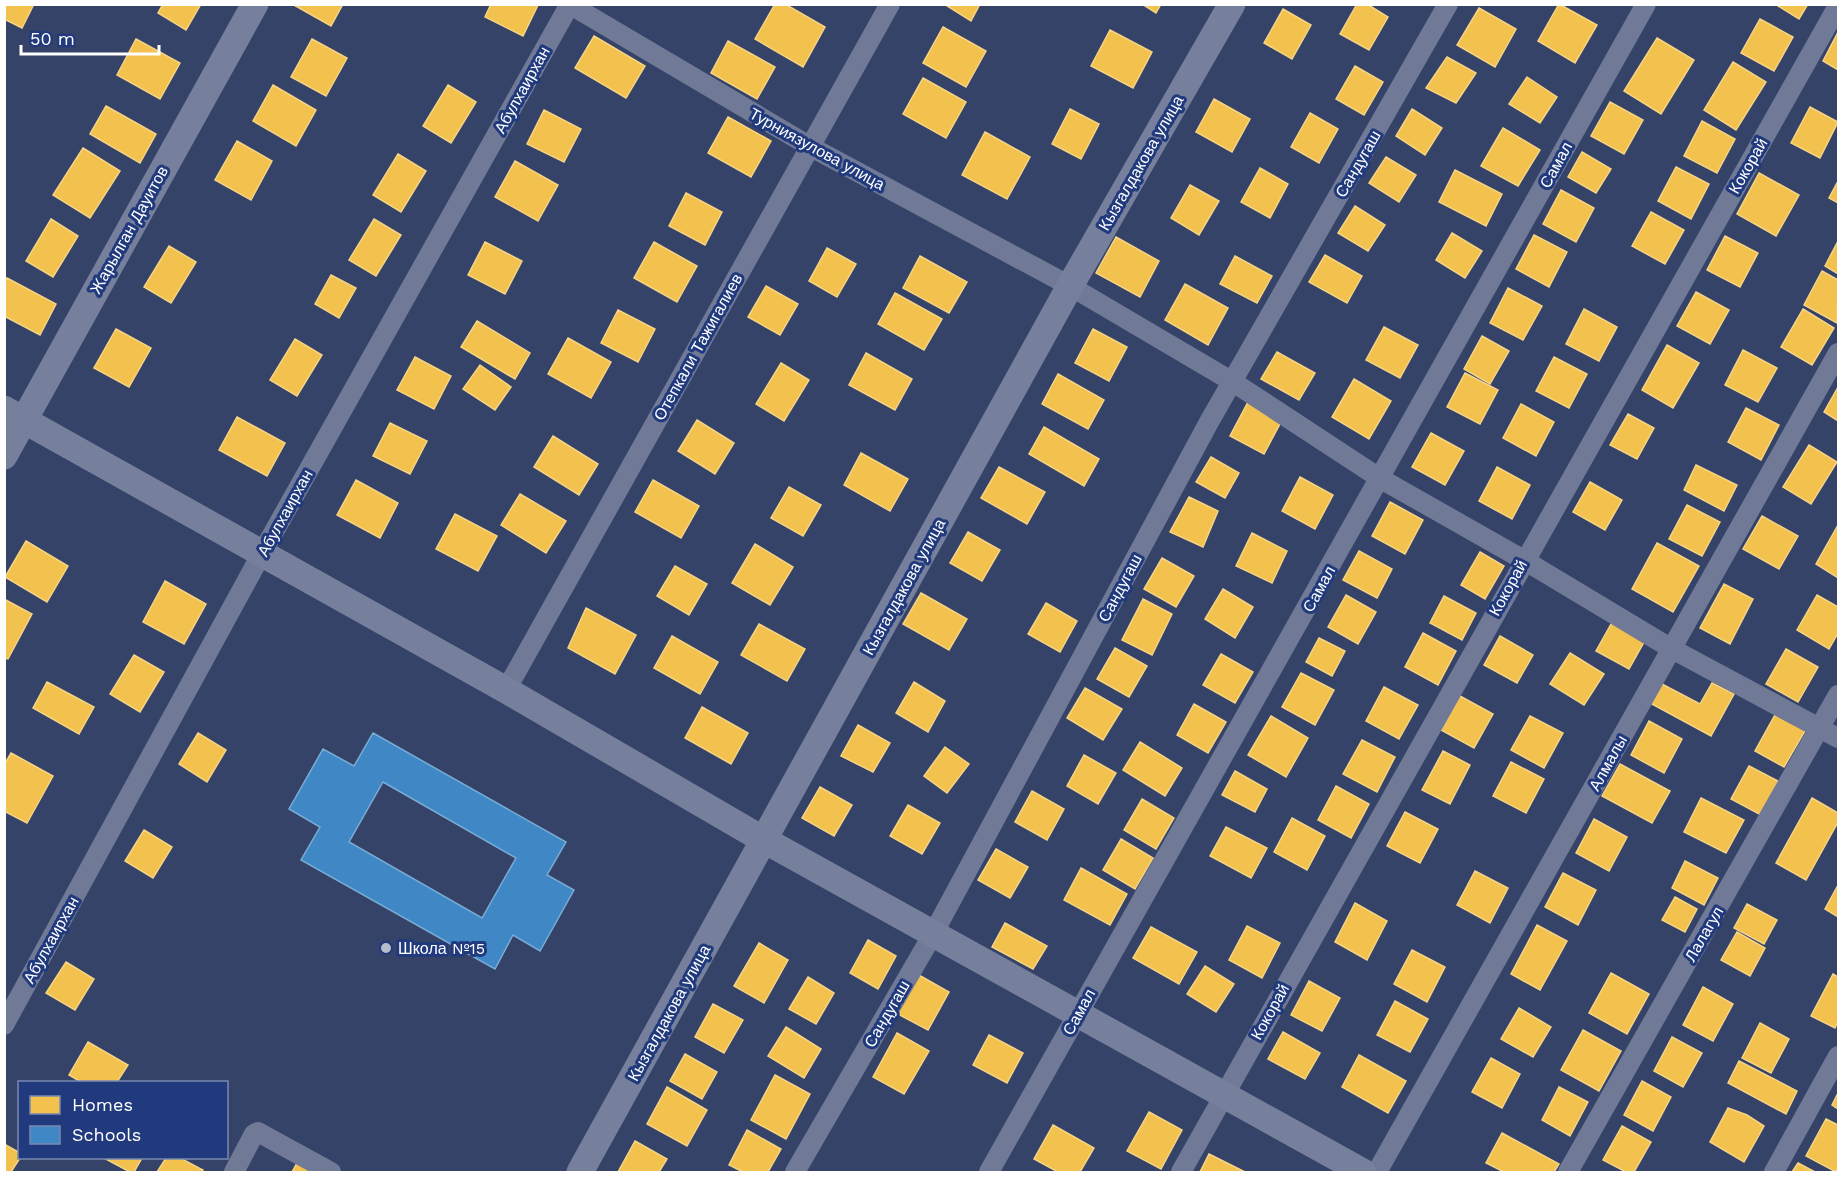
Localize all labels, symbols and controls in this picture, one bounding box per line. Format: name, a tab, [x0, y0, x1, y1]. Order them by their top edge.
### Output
scale bar	[21, 18, 159, 56]
text: 50 m	[30, 28, 75, 49]
street label: Абулхаирхан	[490, 43, 554, 137]
street label: Кызгалдакова улица	[1095, 92, 1187, 234]
street label: Турниязулова улица	[746, 104, 888, 194]
street label: Сандугаш	[1331, 127, 1385, 201]
street label: Кокорай	[1725, 135, 1771, 197]
street label: Самал	[1536, 139, 1576, 191]
street label: Жарылган Дауитов	[86, 163, 172, 297]
street label: Отепкали Тажигалиев	[650, 270, 746, 424]
street label: Абулхаирхан	[253, 466, 317, 560]
street label: Кызгалдакова улица	[859, 515, 949, 658]
street label: Сандугаш	[1094, 551, 1146, 625]
street label: Кокорай	[1485, 557, 1531, 619]
street label: Самал	[1299, 563, 1339, 615]
street label: Алмалы	[1585, 732, 1631, 794]
street label: Абулхаирхан	[19, 893, 83, 987]
street label: Лалагул	[1681, 903, 1727, 965]
place label: Школа №15	[398, 939, 485, 958]
marker: Школа №15	[379, 941, 393, 955]
street label: Кызгалдакова улица	[624, 941, 714, 1084]
street label: Сандугаш	[860, 977, 914, 1051]
street label: Кокорай	[1247, 981, 1293, 1043]
street label: Самал	[1059, 986, 1099, 1038]
legend	[18, 1081, 228, 1159]
text: Homes	[72, 1094, 133, 1115]
text: Schools	[72, 1124, 141, 1145]

